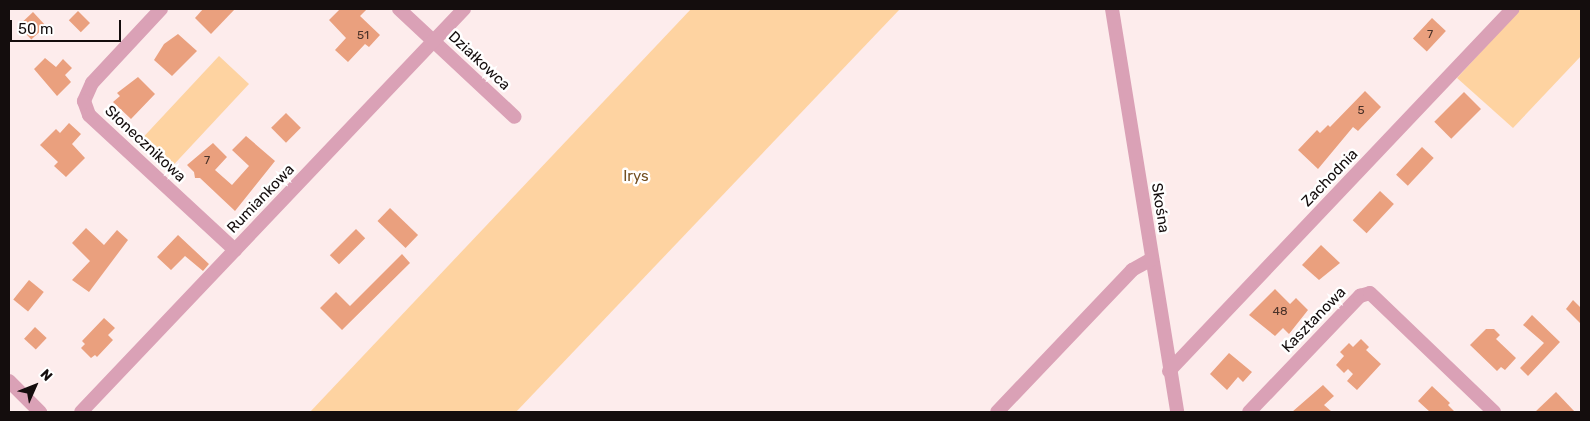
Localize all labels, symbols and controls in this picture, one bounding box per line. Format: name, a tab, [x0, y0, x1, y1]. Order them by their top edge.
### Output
scale bar	[12, 10, 124, 42]
text: 50 m	[18, 20, 53, 38]
street label: Działkowca	[444, 28, 514, 94]
house number: 7	[1427, 28, 1433, 42]
house number: 51	[357, 29, 369, 43]
street label: Słonecznikowa	[101, 102, 189, 186]
house number: 5	[1357, 104, 1365, 118]
street label: Zachodnia	[1298, 145, 1362, 211]
house number: 7	[204, 154, 210, 168]
street label: Rumiankowa	[224, 161, 298, 237]
park label: Irys	[623, 168, 649, 186]
street label: Skośna	[1147, 182, 1173, 234]
street label: Kasztanowa	[1278, 283, 1350, 357]
house number: 48	[1272, 305, 1288, 319]
north arrow	[10, 361, 60, 411]
text: N	[37, 366, 56, 385]

